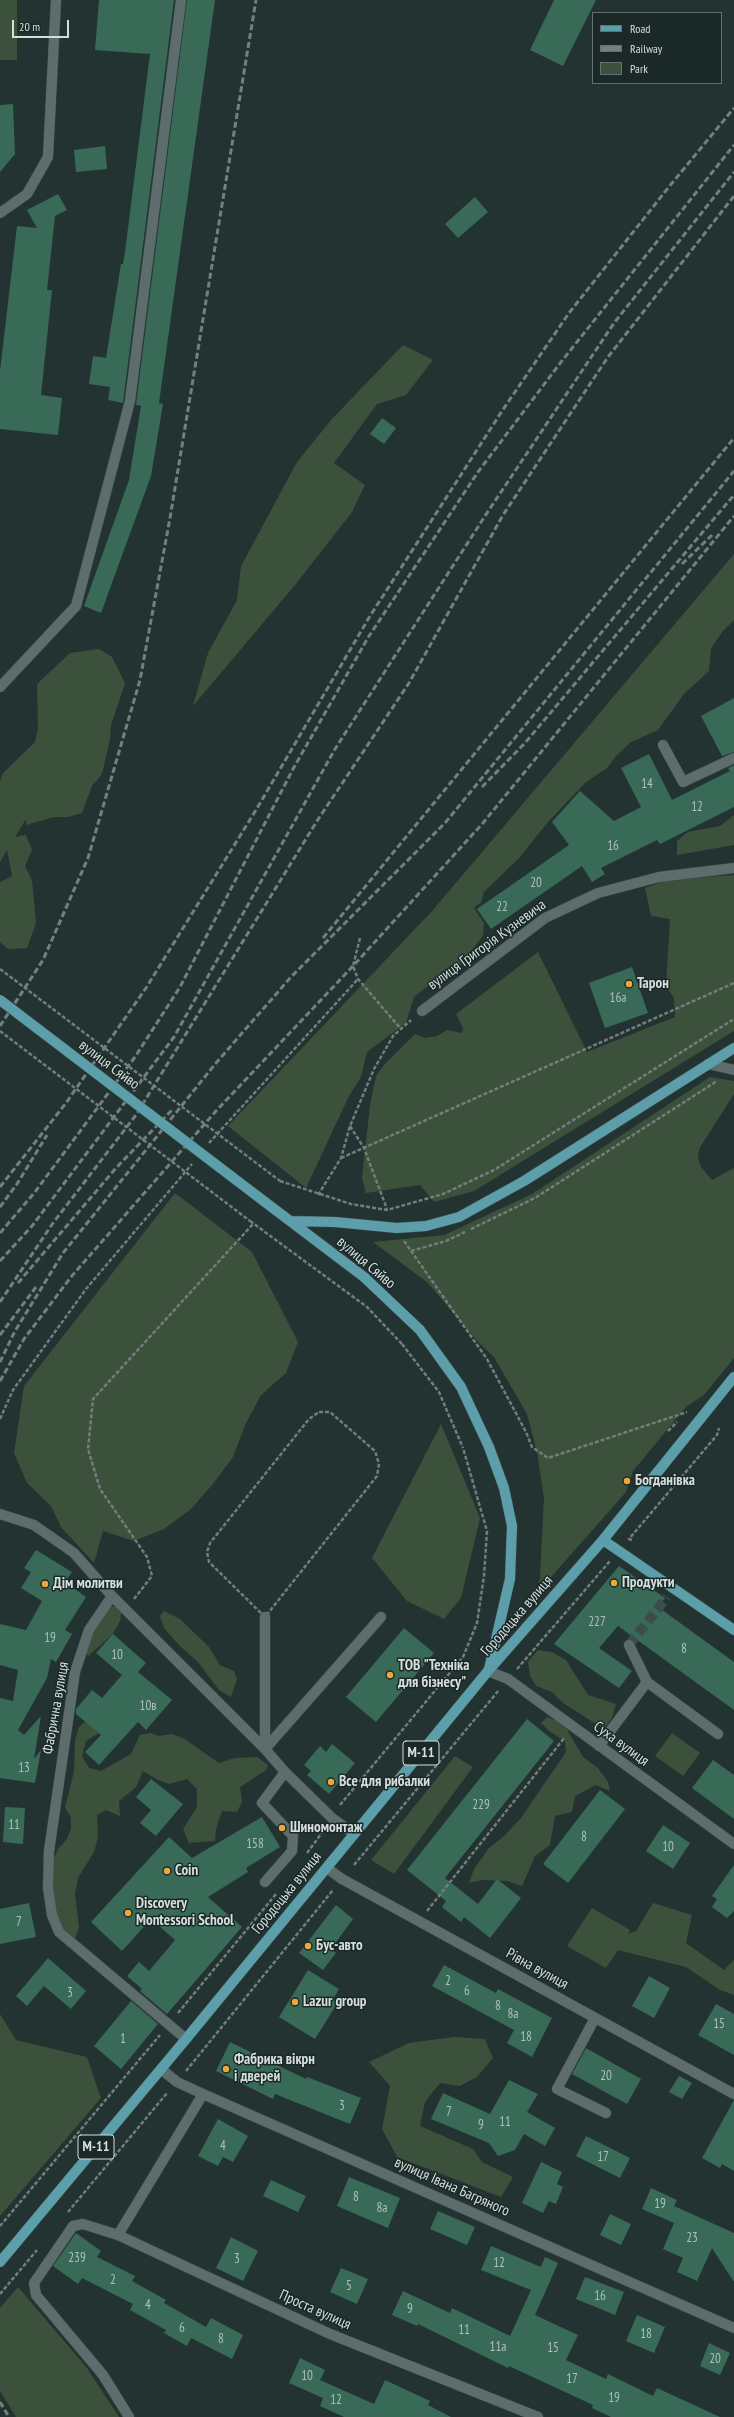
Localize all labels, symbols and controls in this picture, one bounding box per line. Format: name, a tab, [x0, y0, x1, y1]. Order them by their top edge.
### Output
scale bar	[14, 12, 71, 38]
legend	[592, 12, 722, 84]
text: 20 m	[19, 19, 40, 34]
text: Road	[630, 21, 650, 36]
text: Railway	[630, 41, 662, 56]
text: Park	[630, 61, 648, 76]
house number: 14	[641, 776, 653, 792]
house number: 12	[691, 799, 703, 815]
house number: 16	[607, 838, 619, 854]
house number: 20	[530, 875, 542, 891]
street label: вулиця Григорія Кузневича	[424, 896, 550, 994]
house number: 22	[496, 899, 508, 915]
place label: Тарон	[637, 975, 669, 993]
marker: Тарон	[624, 979, 634, 989]
house number: 16а	[610, 990, 626, 1006]
street label: вулиця Сяйво	[75, 1036, 143, 1094]
street label: вулиця Сяйво	[333, 1233, 399, 1293]
place label: Богданівка	[635, 1472, 695, 1490]
marker: Богданівка	[622, 1476, 632, 1486]
street label: Городоцька вулиця	[477, 1572, 557, 1660]
place label: Продукти	[622, 1574, 674, 1592]
place label: Дім молитви	[53, 1575, 123, 1593]
marker: Продукти	[609, 1578, 619, 1588]
marker: Дім молитви	[40, 1579, 50, 1589]
house number: 227	[588, 1614, 606, 1630]
house number: 19	[44, 1630, 56, 1646]
house number: 8	[681, 1641, 687, 1657]
house number: 10	[111, 1647, 123, 1663]
place label: ТОВ "Техніка для бізнесу"	[398, 1657, 469, 1692]
street label: Фабрична вулиця	[39, 1660, 73, 1756]
marker: ТОВ "Техніка для бізнесу"	[385, 1670, 395, 1680]
house number: 10в	[140, 1698, 156, 1714]
street label: Суха вулиця	[590, 1718, 652, 1770]
road number: М-11	[403, 1741, 439, 1765]
house number: 13	[18, 1760, 30, 1776]
place label: Все для рибалки	[339, 1773, 430, 1791]
marker: Все для рибалки	[326, 1777, 336, 1787]
house number: 229	[472, 1797, 490, 1813]
house number: 11	[8, 1817, 20, 1833]
place label: Шиномонтаж	[290, 1819, 362, 1837]
marker: Шиномонтаж	[277, 1823, 287, 1833]
house number: 8	[581, 1829, 587, 1845]
house number: 158	[246, 1836, 264, 1852]
house number: 10	[662, 1839, 674, 1855]
street label: Городоцька вулиця	[248, 1848, 326, 1938]
place label: Coin	[175, 1862, 198, 1880]
marker: Coin	[162, 1866, 172, 1876]
place label: Discovery Montessori School	[136, 1895, 234, 1930]
marker: Discovery Montessori School	[123, 1908, 133, 1918]
house number: 7	[16, 1914, 22, 1930]
place label: Бус-авто	[316, 1937, 363, 1955]
marker: Бус-авто	[303, 1941, 313, 1951]
street label: Рівна вулиця	[503, 1945, 571, 1993]
house number: 2	[445, 1973, 451, 1989]
house number: 6	[464, 1983, 470, 1999]
house number: 3	[67, 1985, 73, 2001]
place label: Lazur group	[303, 1993, 367, 2011]
marker: Lazur group	[290, 1997, 300, 2007]
house number: 8	[495, 1998, 501, 2014]
house number: 8а	[507, 2006, 519, 2022]
house number: 15	[713, 2016, 725, 2032]
house number: 18	[520, 2029, 532, 2045]
house number: 1	[120, 2031, 126, 2047]
place label: Фабрика вікрн і дверей	[234, 2051, 315, 2086]
marker: Фабрика вікрн і дверей	[221, 2064, 231, 2074]
house number: 20	[600, 2068, 612, 2084]
house number: 3	[339, 2098, 345, 2114]
house number: 7	[446, 2104, 452, 2120]
house number: 11	[499, 2114, 511, 2130]
house number: 9	[478, 2117, 484, 2133]
road number: М-11	[78, 2135, 114, 2159]
house number: 4	[220, 2138, 226, 2154]
house number: 17	[597, 2149, 609, 2165]
street label: вулиця Івана Багряного	[392, 2154, 512, 2220]
house number: 8	[353, 2189, 359, 2205]
house number: 19	[654, 2196, 666, 2212]
house number: 8а	[376, 2200, 388, 2216]
house number: 23	[686, 2230, 698, 2246]
house number: 239	[68, 2250, 86, 2266]
house number: 3	[234, 2251, 240, 2267]
house number: 12	[493, 2255, 505, 2271]
house number: 2	[110, 2272, 116, 2288]
house number: 5	[346, 2278, 352, 2294]
street label: Проста вулиця	[276, 2286, 354, 2334]
house number: 16	[594, 2288, 606, 2304]
house number: 4	[145, 2297, 151, 2313]
house number: 9	[407, 2301, 413, 2317]
house number: 6	[179, 2320, 185, 2336]
house number: 11	[458, 2322, 470, 2338]
house number: 18	[640, 2326, 652, 2342]
house number: 8	[218, 2331, 224, 2347]
house number: 11а	[490, 2339, 506, 2355]
house number: 15	[547, 2340, 559, 2356]
house number: 20	[709, 2351, 721, 2367]
house number: 10	[301, 2368, 313, 2384]
house number: 17	[566, 2371, 578, 2387]
house number: 19	[608, 2390, 620, 2406]
house number: 12	[330, 2392, 342, 2408]

